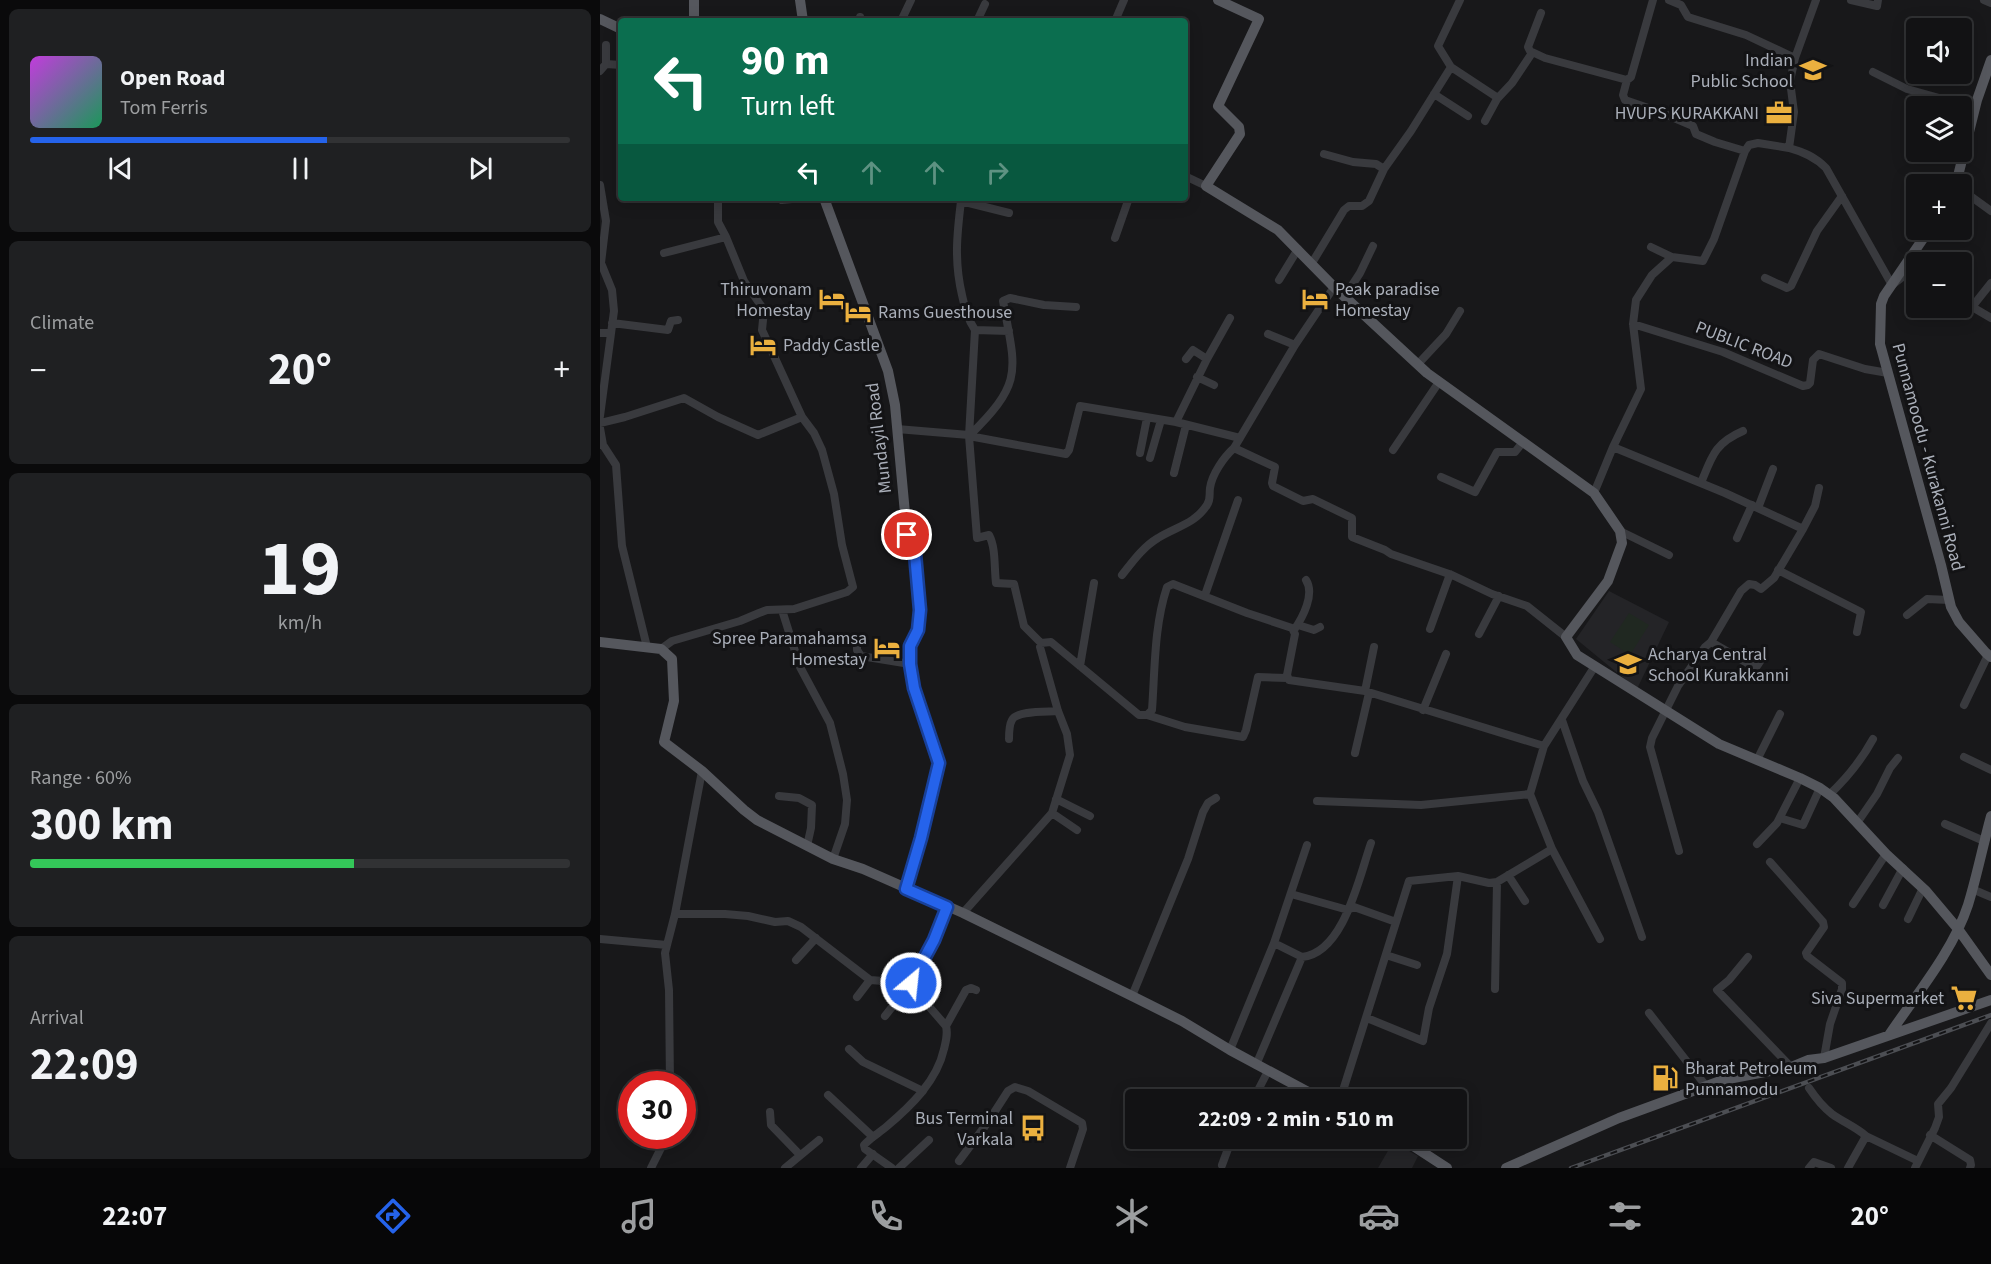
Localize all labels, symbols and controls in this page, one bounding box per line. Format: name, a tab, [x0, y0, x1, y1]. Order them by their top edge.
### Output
map controls	[1906, 18, 1972, 318]
button: sound	[1906, 18, 1972, 84]
text: 90 m	[741, 31, 830, 91]
icon: left	[642, 42, 720, 120]
place label: Indian Public School	[1691, 48, 1793, 94]
school or university icon: Indian Public School	[1798, 55, 1828, 85]
text: Open Road	[120, 62, 225, 94]
text: Turn left	[741, 87, 835, 126]
text: Tom Ferris	[120, 94, 208, 122]
button: layers	[1906, 96, 1972, 162]
office icon: HVUPS KURAKKANI	[1764, 98, 1794, 128]
place label: HVUPS KURAKKANI	[1615, 101, 1759, 126]
icon: previous	[104, 152, 137, 185]
icon: pause	[284, 152, 317, 185]
icon: next	[464, 152, 497, 185]
icon: left	[792, 156, 825, 189]
icon: ahead	[855, 156, 888, 189]
icon: ahead	[918, 156, 951, 189]
icon: right	[981, 156, 1014, 189]
button: +	[1906, 174, 1972, 240]
button: −	[1906, 252, 1972, 318]
place label: Thiruvonam Homestay	[720, 277, 813, 323]
place label: Peak paradise Homestay	[1335, 277, 1440, 323]
hotel icon: Thiruvonam Homestay	[817, 284, 847, 314]
hotel icon: Peak paradise Homestay	[1300, 284, 1330, 314]
hotel icon: Rams Guesthouse	[843, 297, 873, 327]
place label: Rams Guesthouse	[878, 300, 1012, 325]
text: Climate	[30, 309, 94, 337]
street label: PUBLIC ROAD	[1692, 315, 1796, 375]
hotel icon: Paddy Castle	[748, 330, 778, 360]
place label: Paddy Castle	[783, 333, 880, 358]
text: 20°	[268, 338, 332, 402]
street label: Punnamoodu - Kurakanni Road	[1886, 340, 1970, 574]
text: −	[30, 347, 46, 394]
text: +	[554, 347, 570, 394]
street label: Mundayil Road	[860, 381, 898, 495]
pin	[881, 509, 932, 560]
text: 19	[259, 514, 341, 625]
icon: arrive	[890, 518, 923, 551]
text: km/h	[278, 609, 322, 637]
place label: Spree Paramahamsa Homestay	[712, 626, 868, 672]
hotel icon: Spree Paramahamsa Homestay	[872, 633, 902, 663]
place label: Acharya Central School Kurakkanni	[1648, 642, 1789, 688]
school or university icon: Acharya Central School Kurakkanni	[1613, 649, 1643, 679]
text: Range · 60%	[30, 764, 131, 792]
text: 300 km	[30, 793, 174, 857]
position arrow	[879, 951, 943, 1015]
supermarket icon: Siva Supermarket	[1949, 983, 1979, 1013]
place label: Siva Supermarket	[1811, 986, 1944, 1011]
text: Arrival	[30, 1004, 84, 1032]
text: 22:09	[30, 1033, 139, 1097]
place label: Bharat Petroleum Punnamodu	[1685, 1056, 1817, 1102]
fuel station icon: Bharat Petroleum Punnamodu	[1650, 1063, 1680, 1093]
speed limit sign: 30	[618, 1071, 696, 1149]
text: 22:09 · 2 min · 510 m	[1198, 1103, 1394, 1135]
place label: Bus Terminal Varkala	[915, 1106, 1013, 1152]
bus stop icon: Bus Terminal Varkala	[1018, 1113, 1048, 1143]
icon: directions	[372, 1195, 414, 1237]
icon: music	[618, 1195, 660, 1237]
icon: phone	[865, 1195, 907, 1237]
icon: climate	[1111, 1195, 1153, 1237]
icon: car	[1358, 1195, 1400, 1237]
icon: filters	[1604, 1195, 1646, 1237]
text: 22:07	[102, 1197, 167, 1236]
text: 20°	[1850, 1197, 1889, 1236]

